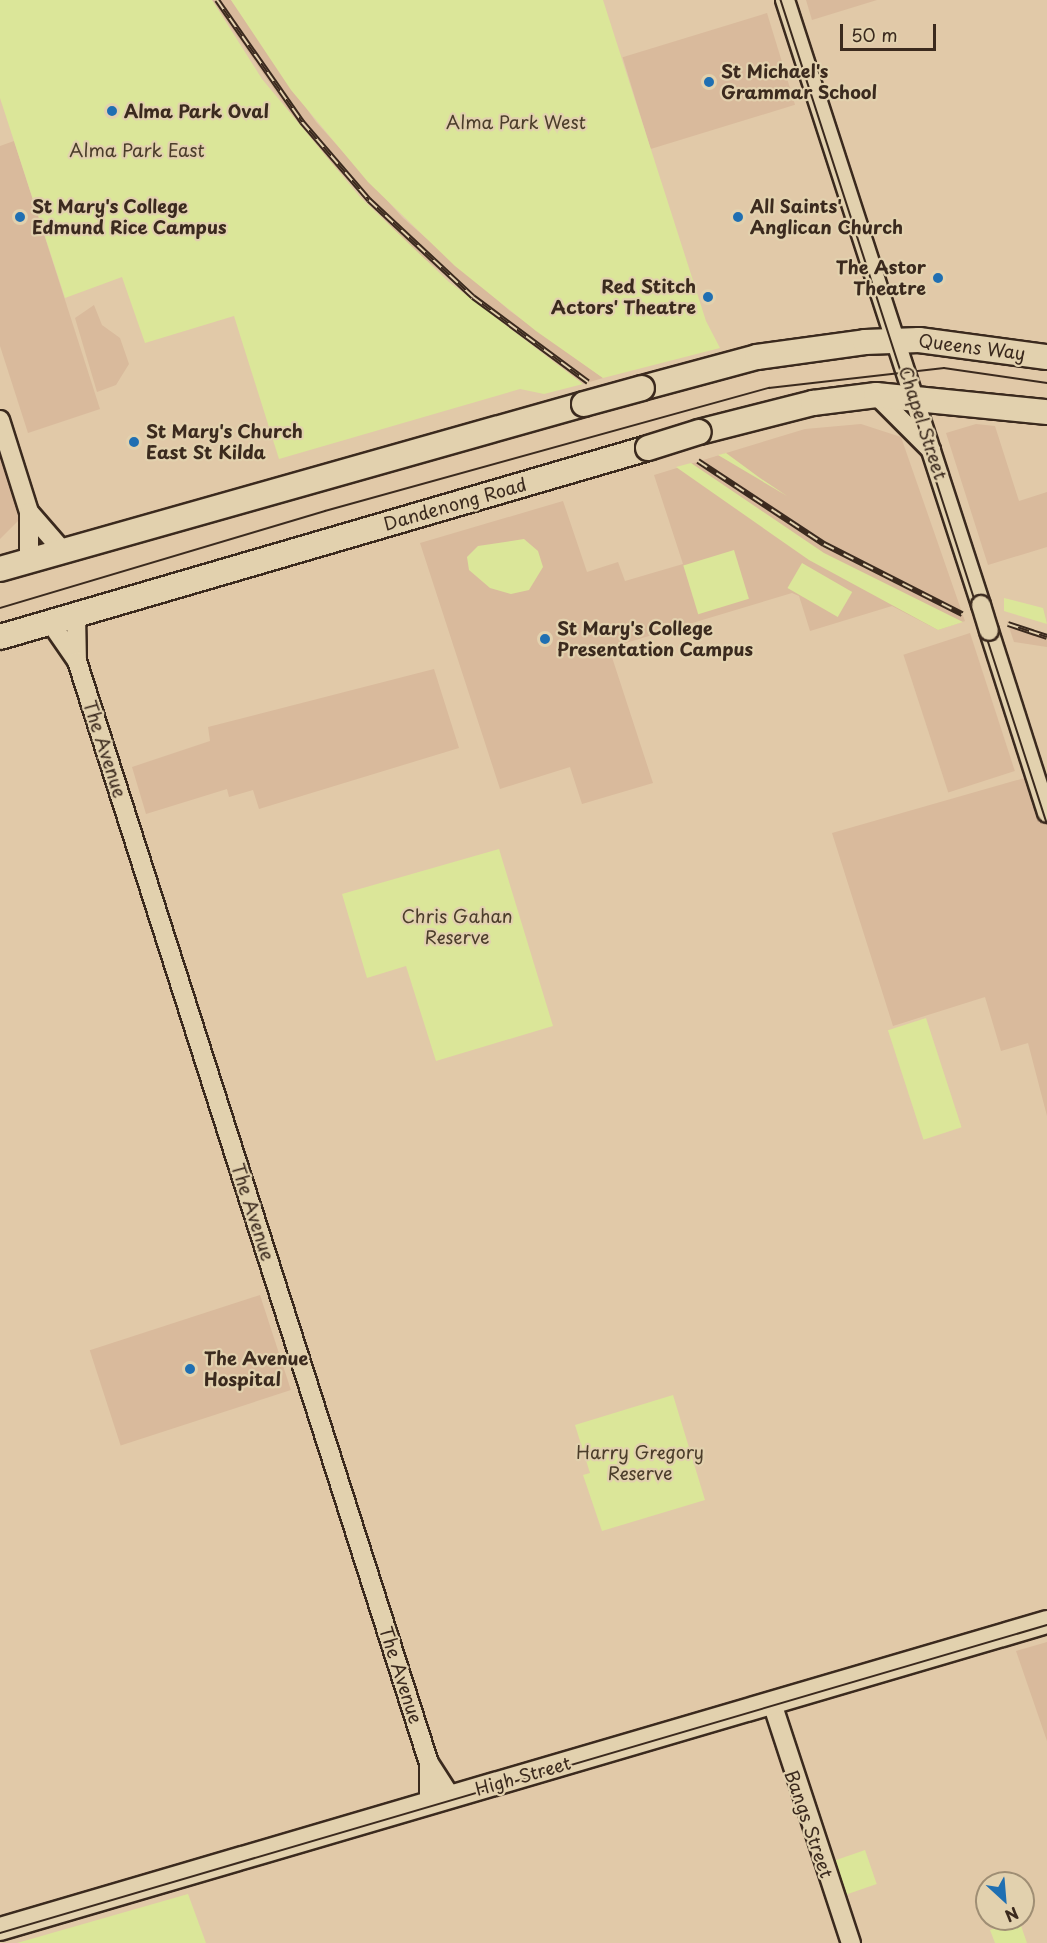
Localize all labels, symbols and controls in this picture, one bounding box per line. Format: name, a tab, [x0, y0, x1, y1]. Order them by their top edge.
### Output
scale bar	[843, 12, 939, 50]
text: 50 m	[851, 21, 898, 48]
place label: St Michael's Grammar School	[721, 61, 877, 104]
marker: St Michael's Grammar School	[702, 75, 716, 89]
place label: Alma Park Oval	[124, 100, 269, 122]
marker: Alma Park Oval	[105, 104, 119, 118]
park label: Alma Park West	[446, 111, 586, 133]
park label: Alma Park East	[69, 139, 205, 161]
place label: St Mary's College Edmund Rice Campus	[32, 196, 227, 238]
place label: All Saints' Anglican Church	[750, 196, 902, 238]
marker: St Mary's College Edmund Rice Campus	[13, 210, 27, 224]
marker: All Saints' Anglican Church	[731, 210, 745, 224]
place label: The Astor Theatre	[835, 257, 926, 300]
marker: The Astor Theatre	[931, 271, 945, 285]
place label: Red Stitch Actors' Theatre	[550, 276, 696, 318]
marker: Red Stitch Actors' Theatre	[701, 290, 715, 304]
street label: Queens Way	[917, 330, 1027, 364]
street label: Chapel Street	[894, 363, 952, 483]
place label: St Mary's Church East St Kilda	[146, 421, 304, 464]
marker: St Mary's Church East St Kilda	[127, 435, 141, 449]
street label: Dandenong Road	[381, 473, 529, 535]
place label: St Mary's College Presentation Campus	[557, 618, 754, 660]
marker: St Mary's College Presentation Campus	[538, 632, 552, 646]
street label: The Avenue	[79, 698, 131, 800]
park label: Chris Gahan Reserve	[401, 906, 513, 948]
street label: The Avenue	[227, 1161, 279, 1263]
place label: The Avenue Hospital	[204, 1348, 307, 1390]
marker: The Avenue Hospital	[181, 1360, 199, 1378]
park label: Harry Gregory Reserve	[576, 1442, 704, 1484]
street label: The Avenue	[375, 1624, 427, 1726]
street label: High Street	[472, 1752, 574, 1800]
street label: Bangs Street	[780, 1767, 838, 1881]
north arrow	[975, 1871, 1035, 1931]
text: N	[1001, 1902, 1023, 1929]

